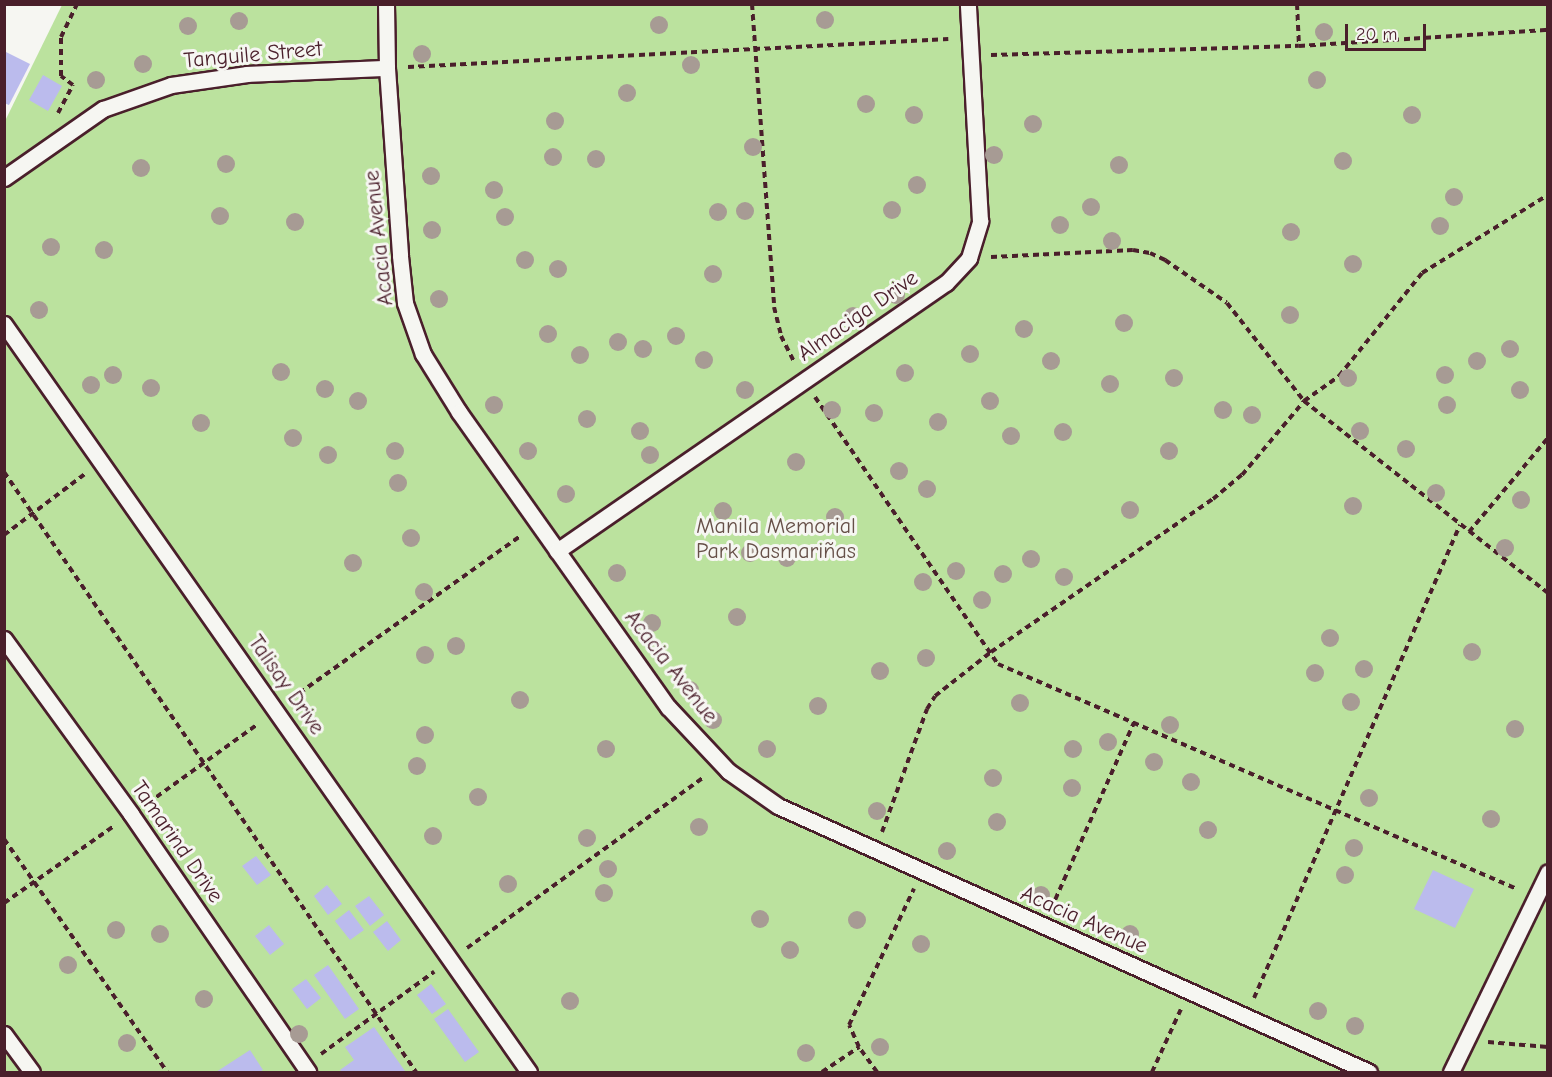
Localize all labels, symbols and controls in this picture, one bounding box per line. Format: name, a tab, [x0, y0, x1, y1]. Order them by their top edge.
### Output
scale bar	[1348, 12, 1429, 50]
text: 20 m	[1356, 24, 1397, 45]
street label: Tanguile Street	[183, 36, 323, 74]
street label: Acacia Avenue	[359, 169, 399, 307]
street label: Almaciga Drive	[793, 265, 923, 367]
park label: Manila Memorial Park Dasmariñas	[696, 513, 856, 564]
street label: Acacia Avenue	[619, 605, 723, 729]
street label: Talisay Drive	[242, 630, 330, 740]
street label: Tamarind Drive	[125, 776, 229, 908]
street label: Acacia Avenue	[1016, 880, 1152, 960]

